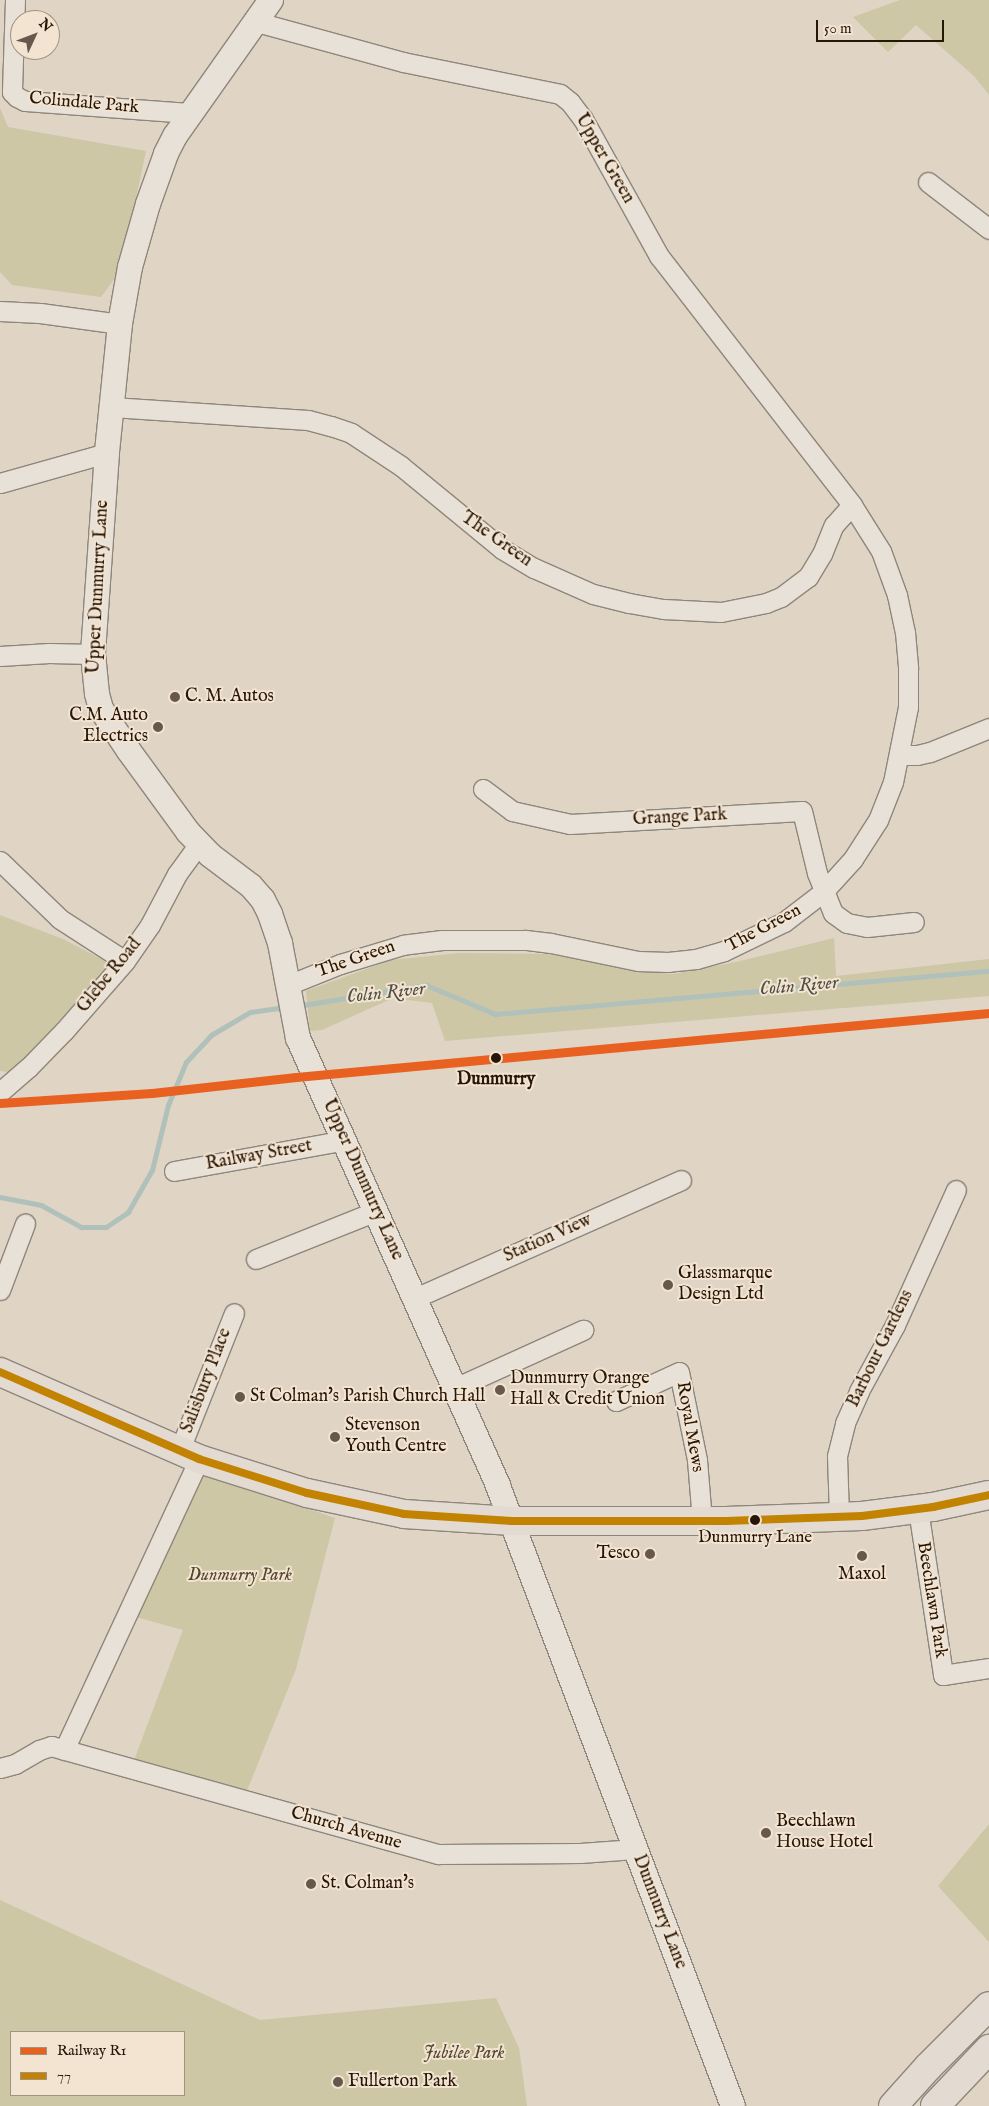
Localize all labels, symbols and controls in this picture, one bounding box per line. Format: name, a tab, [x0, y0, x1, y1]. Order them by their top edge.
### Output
north arrow	[10, 10, 60, 60]
scale bar	[819, 10, 946, 42]
text: N	[35, 15, 56, 36]
text: 50 m	[824, 19, 852, 38]
street label: Colindale Park	[28, 88, 140, 120]
street label: Upper Green	[570, 110, 638, 208]
street label: Upper Dunmurry Lane	[84, 500, 114, 674]
street label: The Green	[456, 508, 536, 572]
place label: C. M. Autos	[185, 686, 274, 708]
marker: C. M. Autos	[169, 691, 181, 703]
place label: C.M. Auto Electrics	[69, 706, 148, 749]
marker: C.M. Auto Electrics	[152, 721, 164, 733]
street label: Grange Park	[632, 805, 728, 831]
street label: The Green	[723, 900, 805, 958]
street label: Glebe Road	[73, 934, 147, 1018]
street label: The Green	[314, 936, 398, 984]
water label: Colin River	[759, 972, 839, 1002]
water label: Colin River	[346, 979, 426, 1009]
marker: Dunmurry	[487, 1049, 505, 1067]
place label: Dunmurry	[457, 1069, 535, 1091]
street label: Upper Dunmurry Lane	[317, 1096, 407, 1264]
street label: Railway Street	[204, 1136, 314, 1176]
street label: Station View	[501, 1210, 595, 1268]
place label: Glassmarque Design Ltd	[678, 1264, 772, 1306]
marker: Glassmarque Design Ltd	[662, 1279, 674, 1291]
street label: Barbour Gardens	[843, 1287, 919, 1411]
street label: Salisbury Place	[177, 1326, 237, 1436]
place label: Dunmurry Orange Hall & Credit Union	[510, 1369, 665, 1412]
street label: Royal Mews	[670, 1380, 708, 1474]
marker: Dunmurry Orange Hall & Credit Union	[494, 1384, 506, 1396]
place label: St Colman's Parish Church Hall	[250, 1386, 485, 1408]
marker: St Colman's Parish Church Hall	[234, 1391, 246, 1403]
place label: Stevenson Youth Centre	[345, 1416, 447, 1458]
marker: Stevenson Youth Centre	[329, 1431, 341, 1443]
marker: Dunmurry Lane	[750, 1515, 760, 1525]
place label: Dunmurry Lane	[698, 1528, 812, 1548]
street label: Beechlawn Park	[911, 1540, 951, 1660]
place label: Tesco	[596, 1543, 640, 1565]
marker: Tesco	[644, 1548, 656, 1560]
marker: Maxol	[856, 1550, 868, 1562]
place label: Maxol	[838, 1564, 886, 1586]
park label: Dunmurry Park	[188, 1565, 292, 1587]
street label: Church Avenue	[288, 1803, 404, 1855]
place label: Beechlawn House Hotel	[776, 1812, 873, 1855]
marker: Beechlawn House Hotel	[760, 1827, 772, 1839]
street label: Dunmurry Lane	[627, 1852, 691, 1972]
place label: St. Colman's	[321, 1873, 414, 1895]
marker: St. Colman's	[305, 1878, 317, 1890]
legend	[10, 2031, 185, 2096]
text: Railway R1	[57, 2041, 126, 2060]
park label: Jubilee Park	[423, 2043, 505, 2065]
text: 77	[57, 2066, 71, 2085]
place label: Fullerton Park	[348, 2071, 457, 2093]
marker: Fullerton Park	[332, 2076, 344, 2088]

